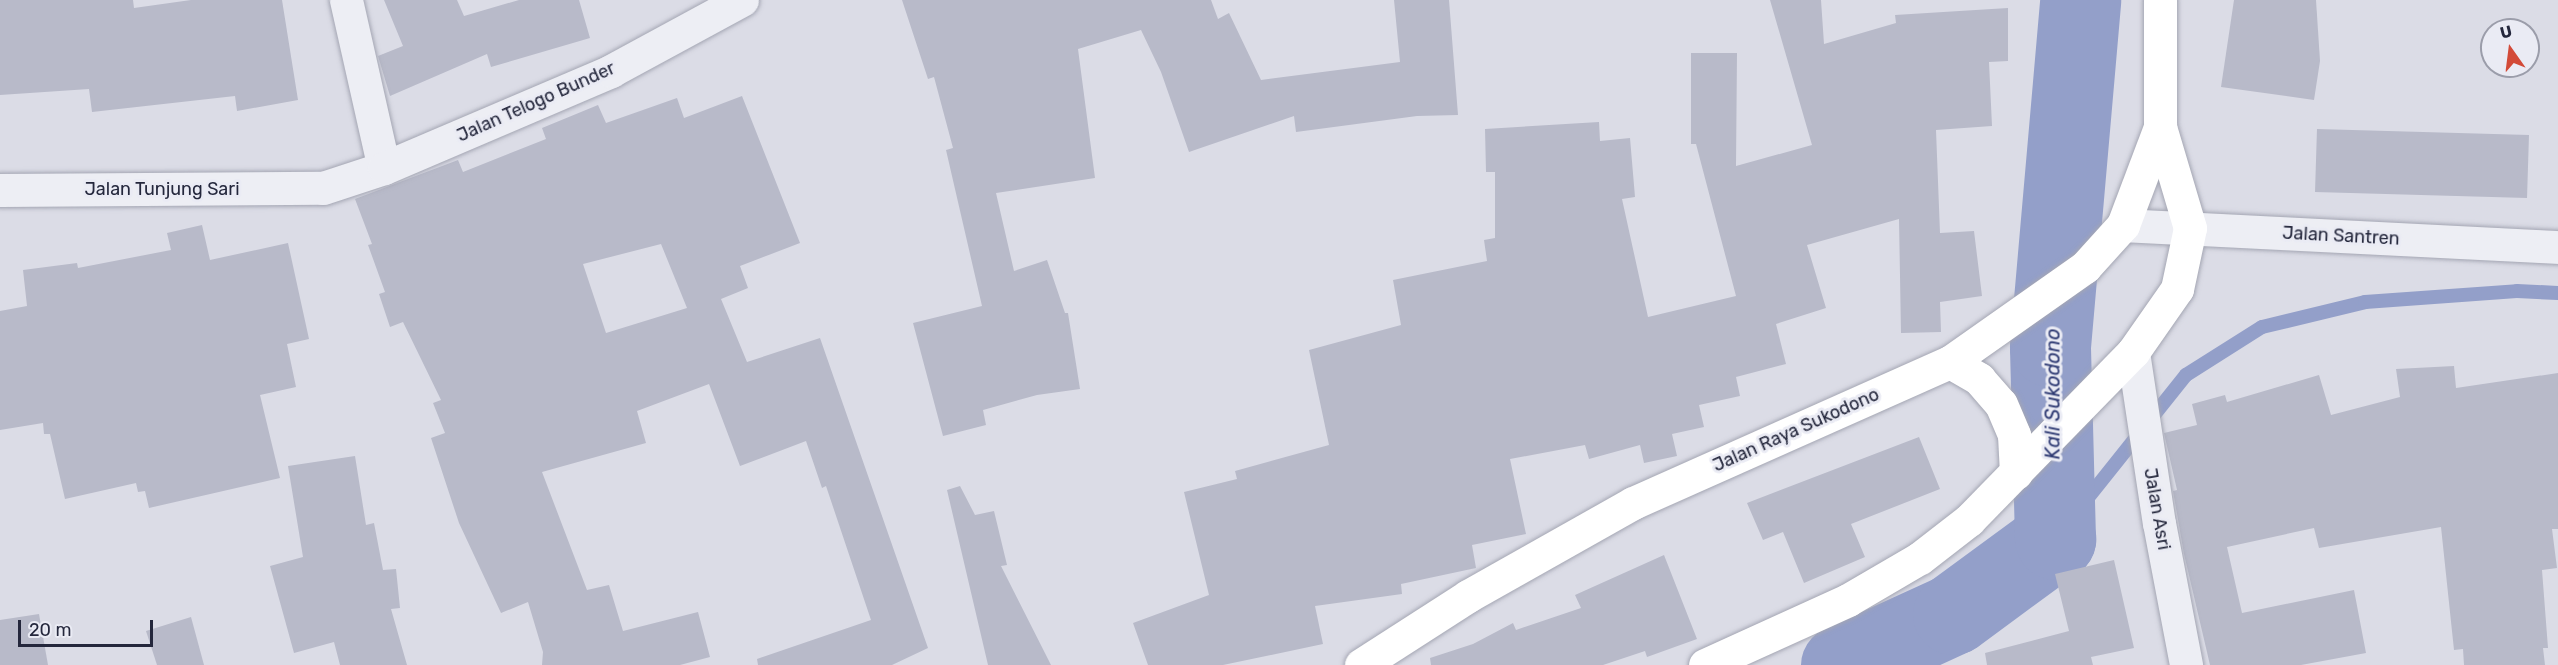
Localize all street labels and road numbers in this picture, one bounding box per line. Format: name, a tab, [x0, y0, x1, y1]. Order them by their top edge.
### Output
street label: Jalan Telogo Bunder	[453, 57, 619, 147]
street label: Jalan Tunjung Sari	[84, 178, 240, 200]
street label: Jalan Santren	[2282, 222, 2400, 250]
street label: Jalan Raya Sukodono	[1709, 384, 1883, 476]
street label: Jalan Asri	[2139, 466, 2175, 552]

